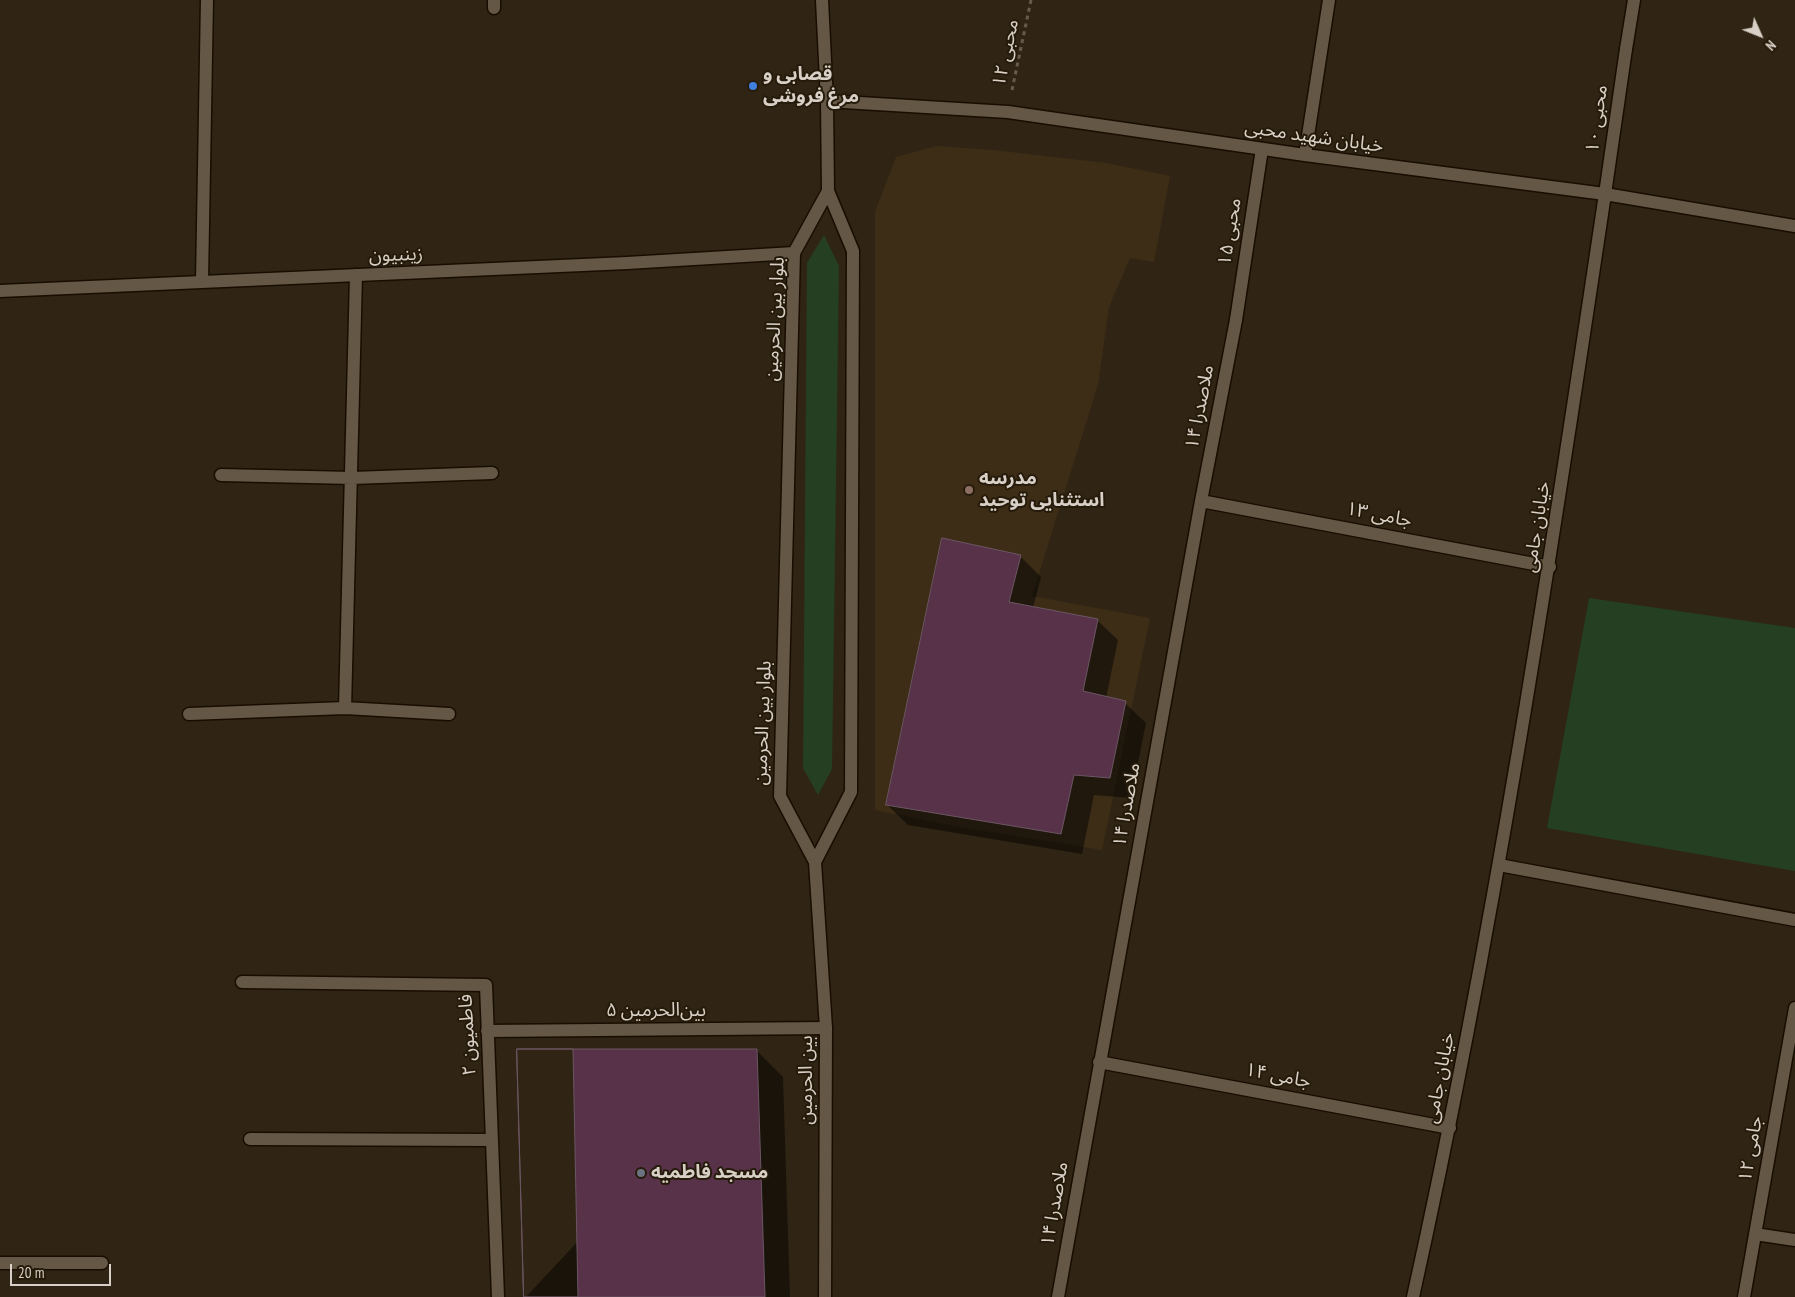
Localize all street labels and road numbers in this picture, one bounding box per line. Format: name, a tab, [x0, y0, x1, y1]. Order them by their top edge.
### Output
street label: محبی ۱۲	[988, 17, 1024, 89]
street label: محبی ۱۰	[1581, 84, 1613, 154]
street label: خیابان شهید محبی	[1243, 116, 1385, 158]
street label: محبی ۱۵	[1213, 196, 1247, 268]
street label: زینبیون	[369, 243, 423, 267]
street label: بلوار بین الحرمین	[760, 256, 790, 382]
street label: ملاصدرا ۱۴	[1181, 363, 1219, 451]
street label: خیابان جامی	[1519, 480, 1555, 574]
street label: جامی ۱۳	[1344, 497, 1414, 533]
street label: بلوار بین الحرمین	[749, 660, 777, 786]
street label: ملاصدرا ۱۴	[1108, 761, 1146, 849]
street label: فاطمیون ۲	[454, 994, 482, 1076]
street label: بین‌الحرمین ۵	[606, 1000, 706, 1022]
street label: خیابان جامی	[1420, 1031, 1460, 1125]
street label: بین الحرمین	[796, 1035, 818, 1125]
street label: جامی ۱۴	[1243, 1058, 1313, 1094]
street label: جامی ۱۲	[1734, 1114, 1768, 1184]
street label: ملاصدرا ۱۴	[1036, 1160, 1074, 1248]

